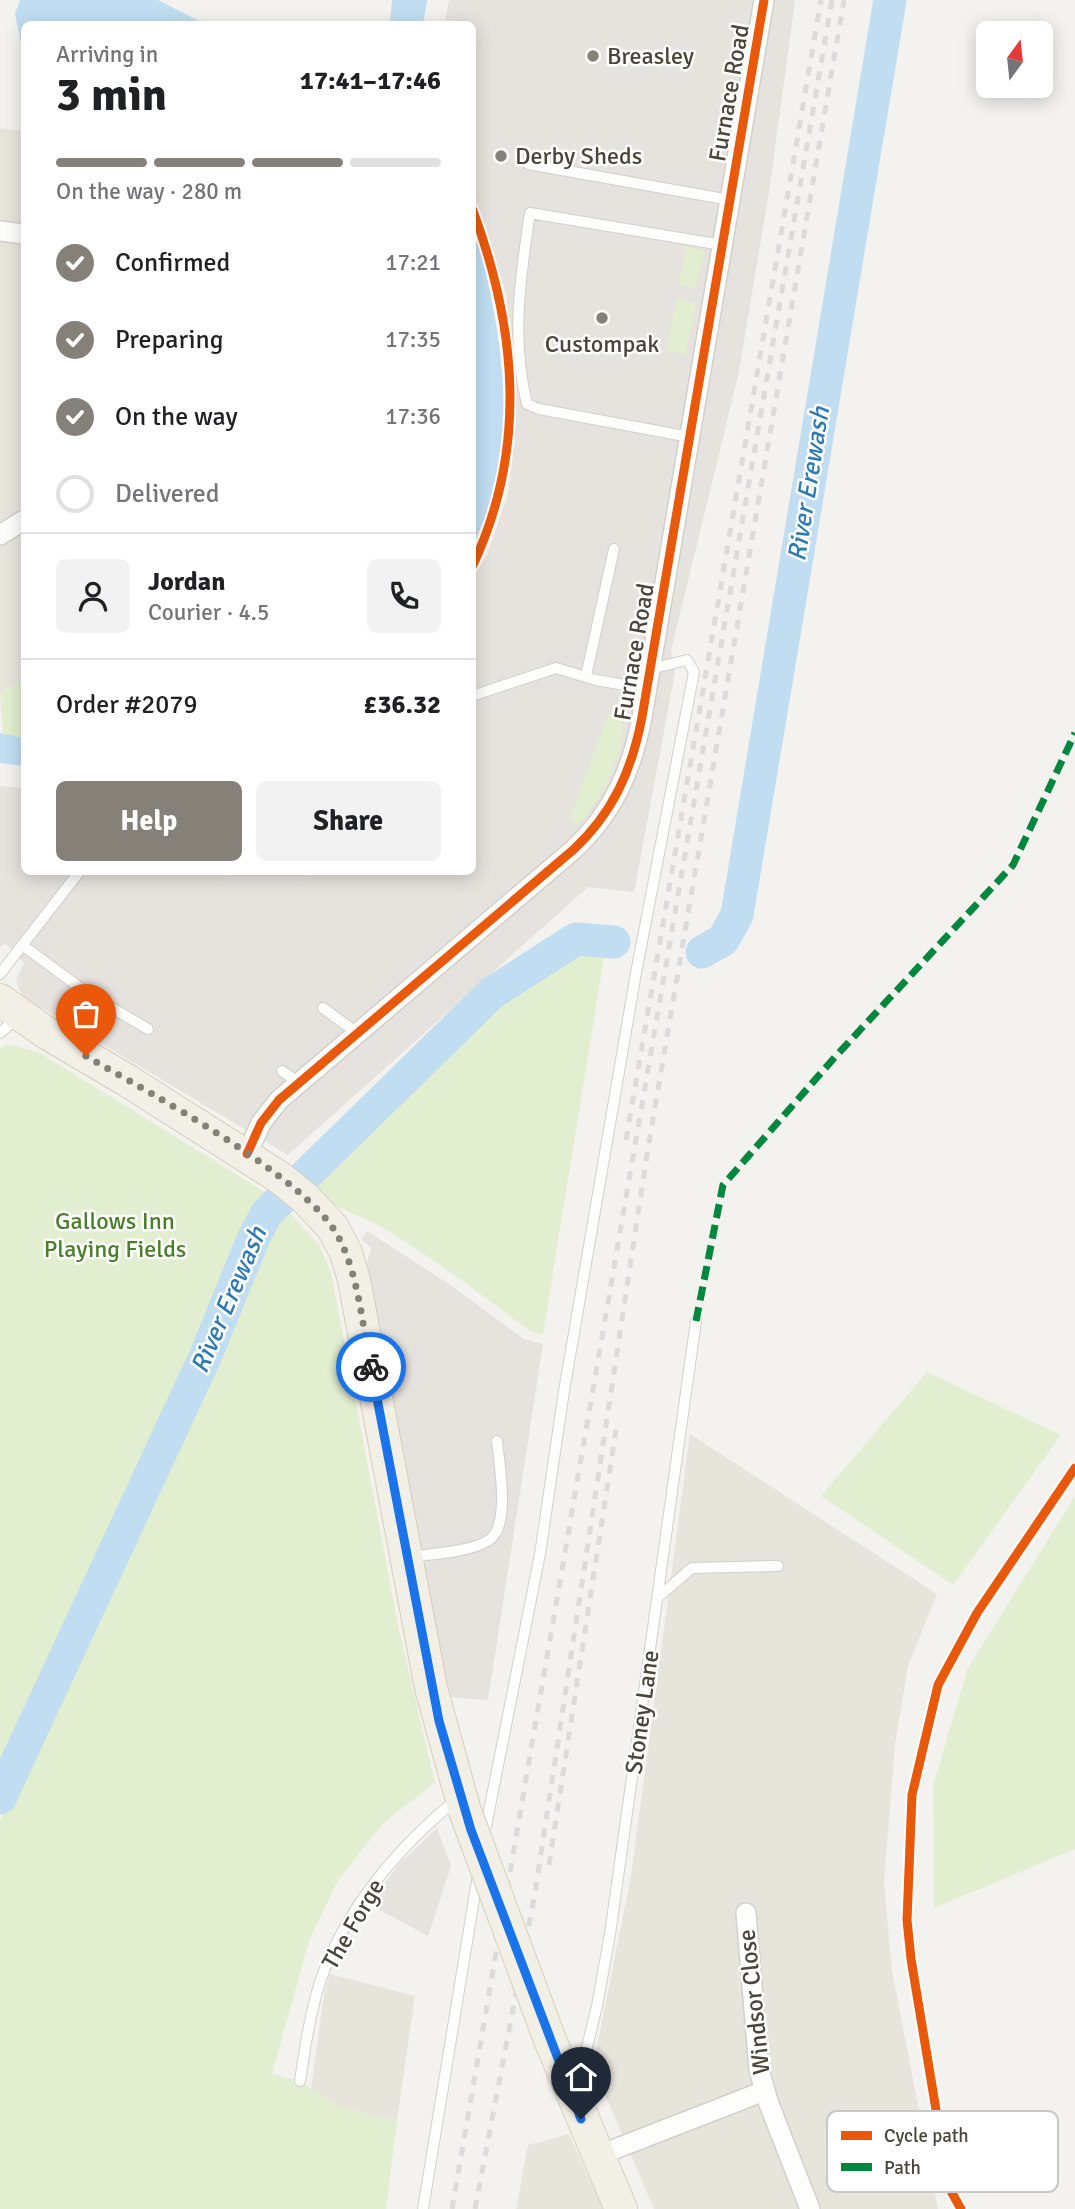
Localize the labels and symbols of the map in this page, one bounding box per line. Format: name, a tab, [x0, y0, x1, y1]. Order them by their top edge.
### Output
north arrow	[976, 21, 1054, 98]
street label: Furnace Road	[702, 22, 756, 164]
place label: Breasley	[607, 41, 694, 71]
marker: Breasley	[585, 48, 601, 64]
place label: Derby Sheds	[515, 141, 642, 171]
marker: Derby Sheds	[493, 148, 509, 164]
marker: Custompak	[594, 310, 610, 326]
place label: Custompak	[545, 329, 659, 359]
water label: River Erewash	[781, 404, 837, 564]
street label: Furnace Road	[607, 581, 661, 723]
pin	[56, 984, 116, 1056]
park label: Gallows Inn Playing Fields	[44, 1206, 186, 1264]
water label: River Erewash	[184, 1221, 275, 1378]
courier	[336, 1332, 406, 1402]
street label: Stoney Lane	[618, 1648, 666, 1776]
street label: The Forge	[315, 1873, 391, 1975]
street label: Windsor Close	[731, 1928, 777, 2076]
pin	[551, 2047, 611, 2119]
legend	[827, 2111, 1058, 2192]
text: Cycle path	[884, 2124, 969, 2148]
text: Path	[884, 2156, 921, 2180]

